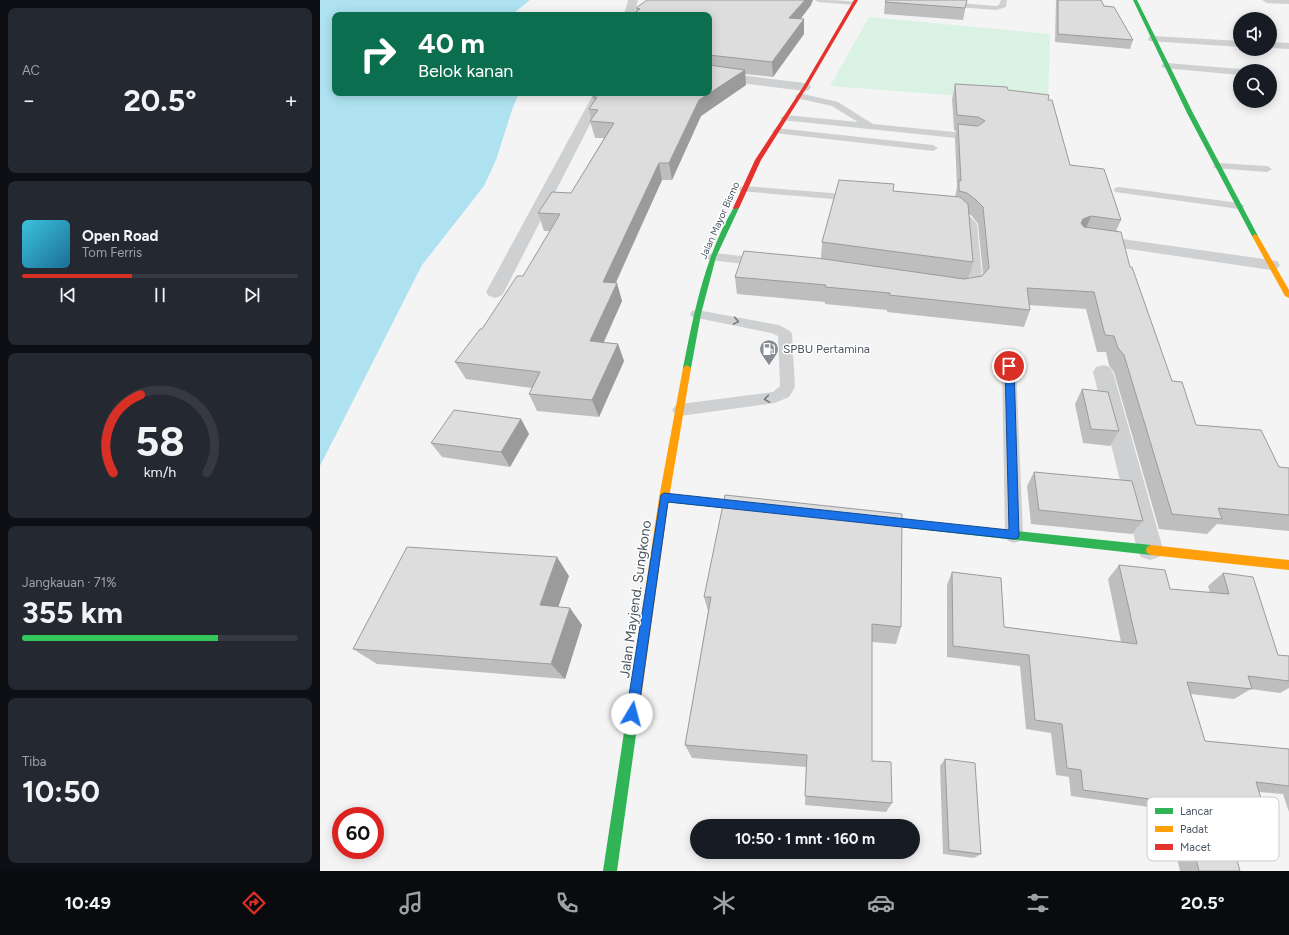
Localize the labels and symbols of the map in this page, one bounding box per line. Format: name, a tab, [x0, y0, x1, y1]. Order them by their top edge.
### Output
street label: Jalan Mayor Bismo	[697, 179, 742, 261]
one-way arrow	[733, 317, 739, 325]
fuel station icon: SPBU Pertamina	[758, 338, 780, 366]
place label: SPBU Pertamina	[783, 342, 870, 356]
pin	[992, 349, 1026, 383]
one-way arrow	[763, 394, 770, 403]
street label: Jalan Mayjend. Sungkono	[616, 519, 655, 679]
position arrow	[611, 693, 653, 735]
legend	[1147, 797, 1279, 861]
text: Lancar	[1180, 805, 1213, 818]
speed limit sign: 60	[332, 807, 384, 859]
text: Padat	[1180, 823, 1208, 836]
text: Macet	[1180, 841, 1211, 854]

